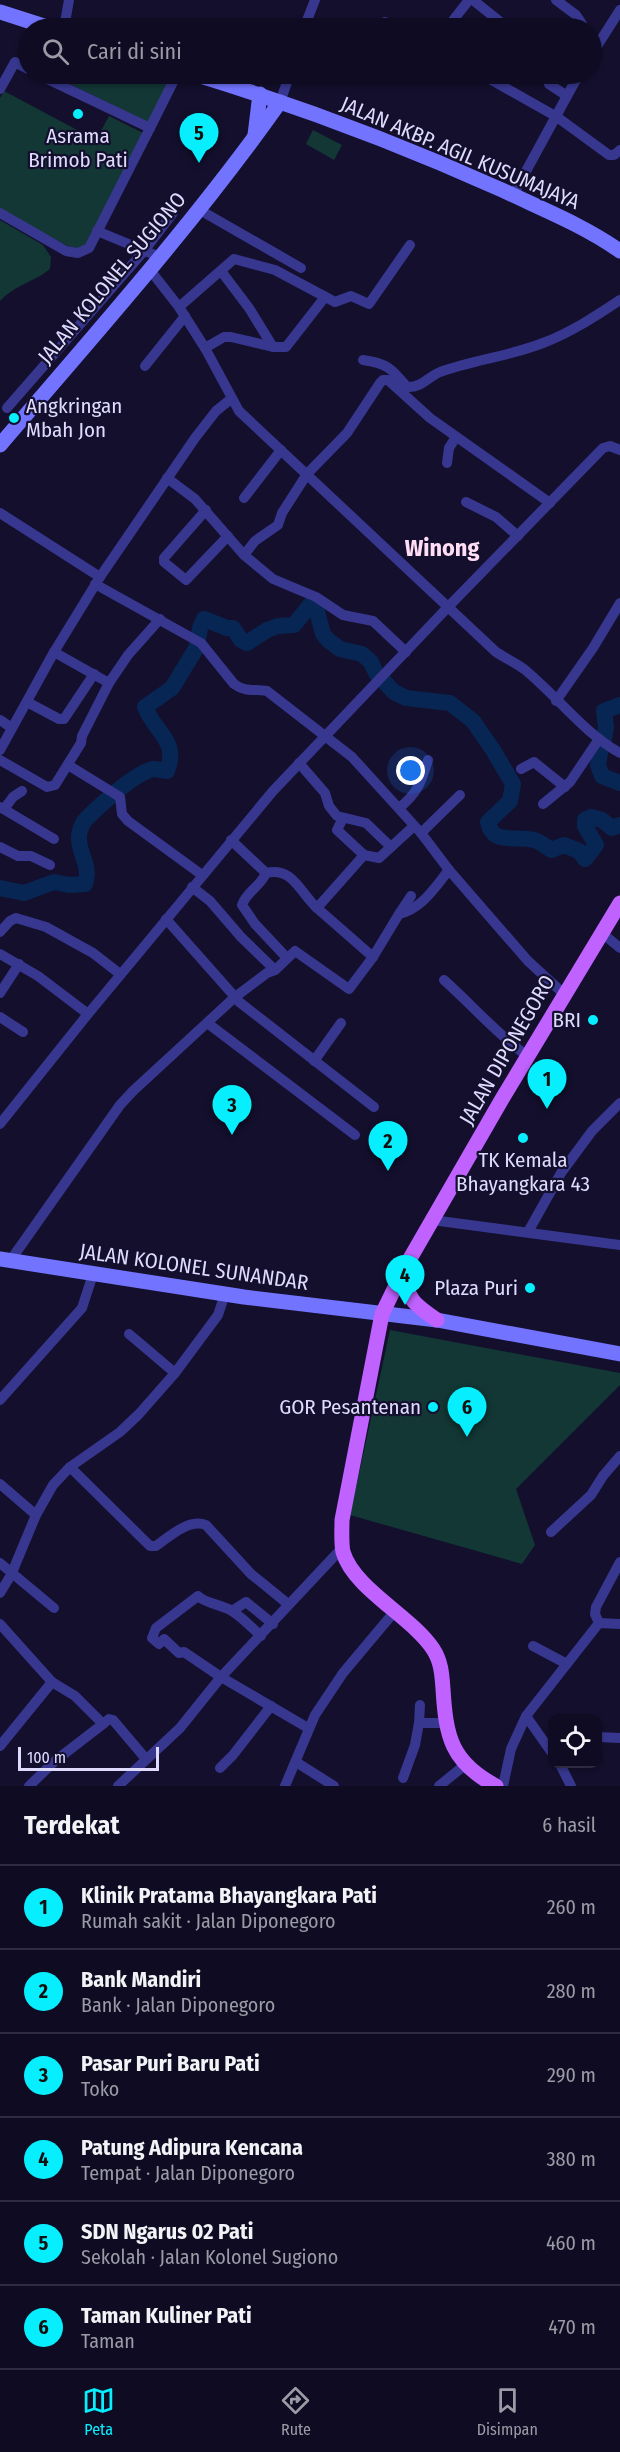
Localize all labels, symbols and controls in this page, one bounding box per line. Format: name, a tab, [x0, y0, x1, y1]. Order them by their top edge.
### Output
search box	[18, 18, 602, 84]
icon: search	[39, 35, 72, 68]
text: Cari di sini	[87, 38, 182, 65]
street label: JALAN AKBP. AGIL KUSUMAJAYA	[337, 91, 583, 215]
marker: Asrama Brimob Pati	[71, 107, 85, 121]
pin: 5	[180, 114, 218, 163]
place label: Asrama Brimob Pati	[28, 123, 128, 173]
street label: JALAN KOLONEL SUGIONO	[32, 187, 192, 369]
place label: Angkringan Mbah Jon	[26, 393, 122, 443]
marker: Angkringan Mbah Jon	[7, 411, 21, 425]
district label: Winong	[405, 534, 479, 562]
your location	[396, 756, 425, 785]
street label: JALAN DIPONEGORO	[454, 970, 560, 1130]
place label: BRI	[553, 1007, 581, 1033]
marker: BRI	[586, 1013, 600, 1027]
pin: 1	[528, 1060, 566, 1109]
pin: 3	[212, 1086, 252, 1135]
pin: 2	[368, 1122, 408, 1171]
marker: TK Kemala Bhayangkara 43	[516, 1131, 530, 1145]
place label: TK Kemala Bhayangkara 43	[456, 1147, 590, 1197]
street label: JALAN KOLONEL SUNANDAR	[78, 1238, 311, 1296]
pin: 4	[386, 1256, 424, 1305]
place label: Plaza Puri	[434, 1275, 518, 1301]
marker: Plaza Puri	[523, 1281, 537, 1295]
pin: 6	[448, 1388, 486, 1437]
place label: GOR Pesantenan	[279, 1394, 421, 1420]
marker: GOR Pesantenan	[426, 1400, 440, 1414]
map controls	[548, 1714, 602, 1768]
button: locate	[548, 1714, 602, 1768]
scale bar	[18, 1744, 159, 1772]
text: 100 m	[27, 1748, 66, 1767]
text: Terdekat	[24, 1810, 120, 1841]
text: 6 hasil	[542, 1813, 596, 1837]
text: Klinik Pratama Bhayangkara Pati	[81, 1882, 377, 1909]
text: 1	[39, 1895, 48, 1919]
text: 260 m	[547, 1895, 596, 1919]
text: Rumah sakit · Jalan Diponegoro	[81, 1909, 336, 1933]
text: Bank Mandiri	[81, 1966, 201, 1993]
text: 2	[39, 1979, 48, 2003]
text: 280 m	[547, 1979, 596, 2003]
text: Bank · Jalan Diponegoro	[81, 1993, 275, 2017]
text: Pasar Puri Baru Pati	[81, 2050, 260, 2077]
text: 3	[39, 2063, 48, 2087]
text: 290 m	[547, 2063, 596, 2087]
text: Toko	[81, 2077, 119, 2101]
text: Patung Adipura Kencana	[81, 2134, 303, 2161]
text: 4	[38, 2147, 49, 2171]
text: 380 m	[546, 2147, 596, 2171]
text: Tempat · Jalan Diponegoro	[81, 2161, 295, 2185]
text: SDN Ngarus 02 Pati	[81, 2218, 253, 2245]
text: 5	[39, 2231, 48, 2255]
text: 460 m	[546, 2231, 596, 2255]
text: Sekolah · Jalan Kolonel Sugiono	[81, 2245, 338, 2269]
text: Taman Kuliner Pati	[81, 2302, 252, 2329]
text: 6	[38, 2315, 49, 2339]
text: 470 m	[548, 2315, 596, 2339]
text: Taman	[81, 2329, 135, 2353]
tab: Peta	[82, 2384, 115, 2439]
tab: Rute	[279, 2384, 312, 2439]
tab: Disimpan	[477, 2384, 538, 2439]

